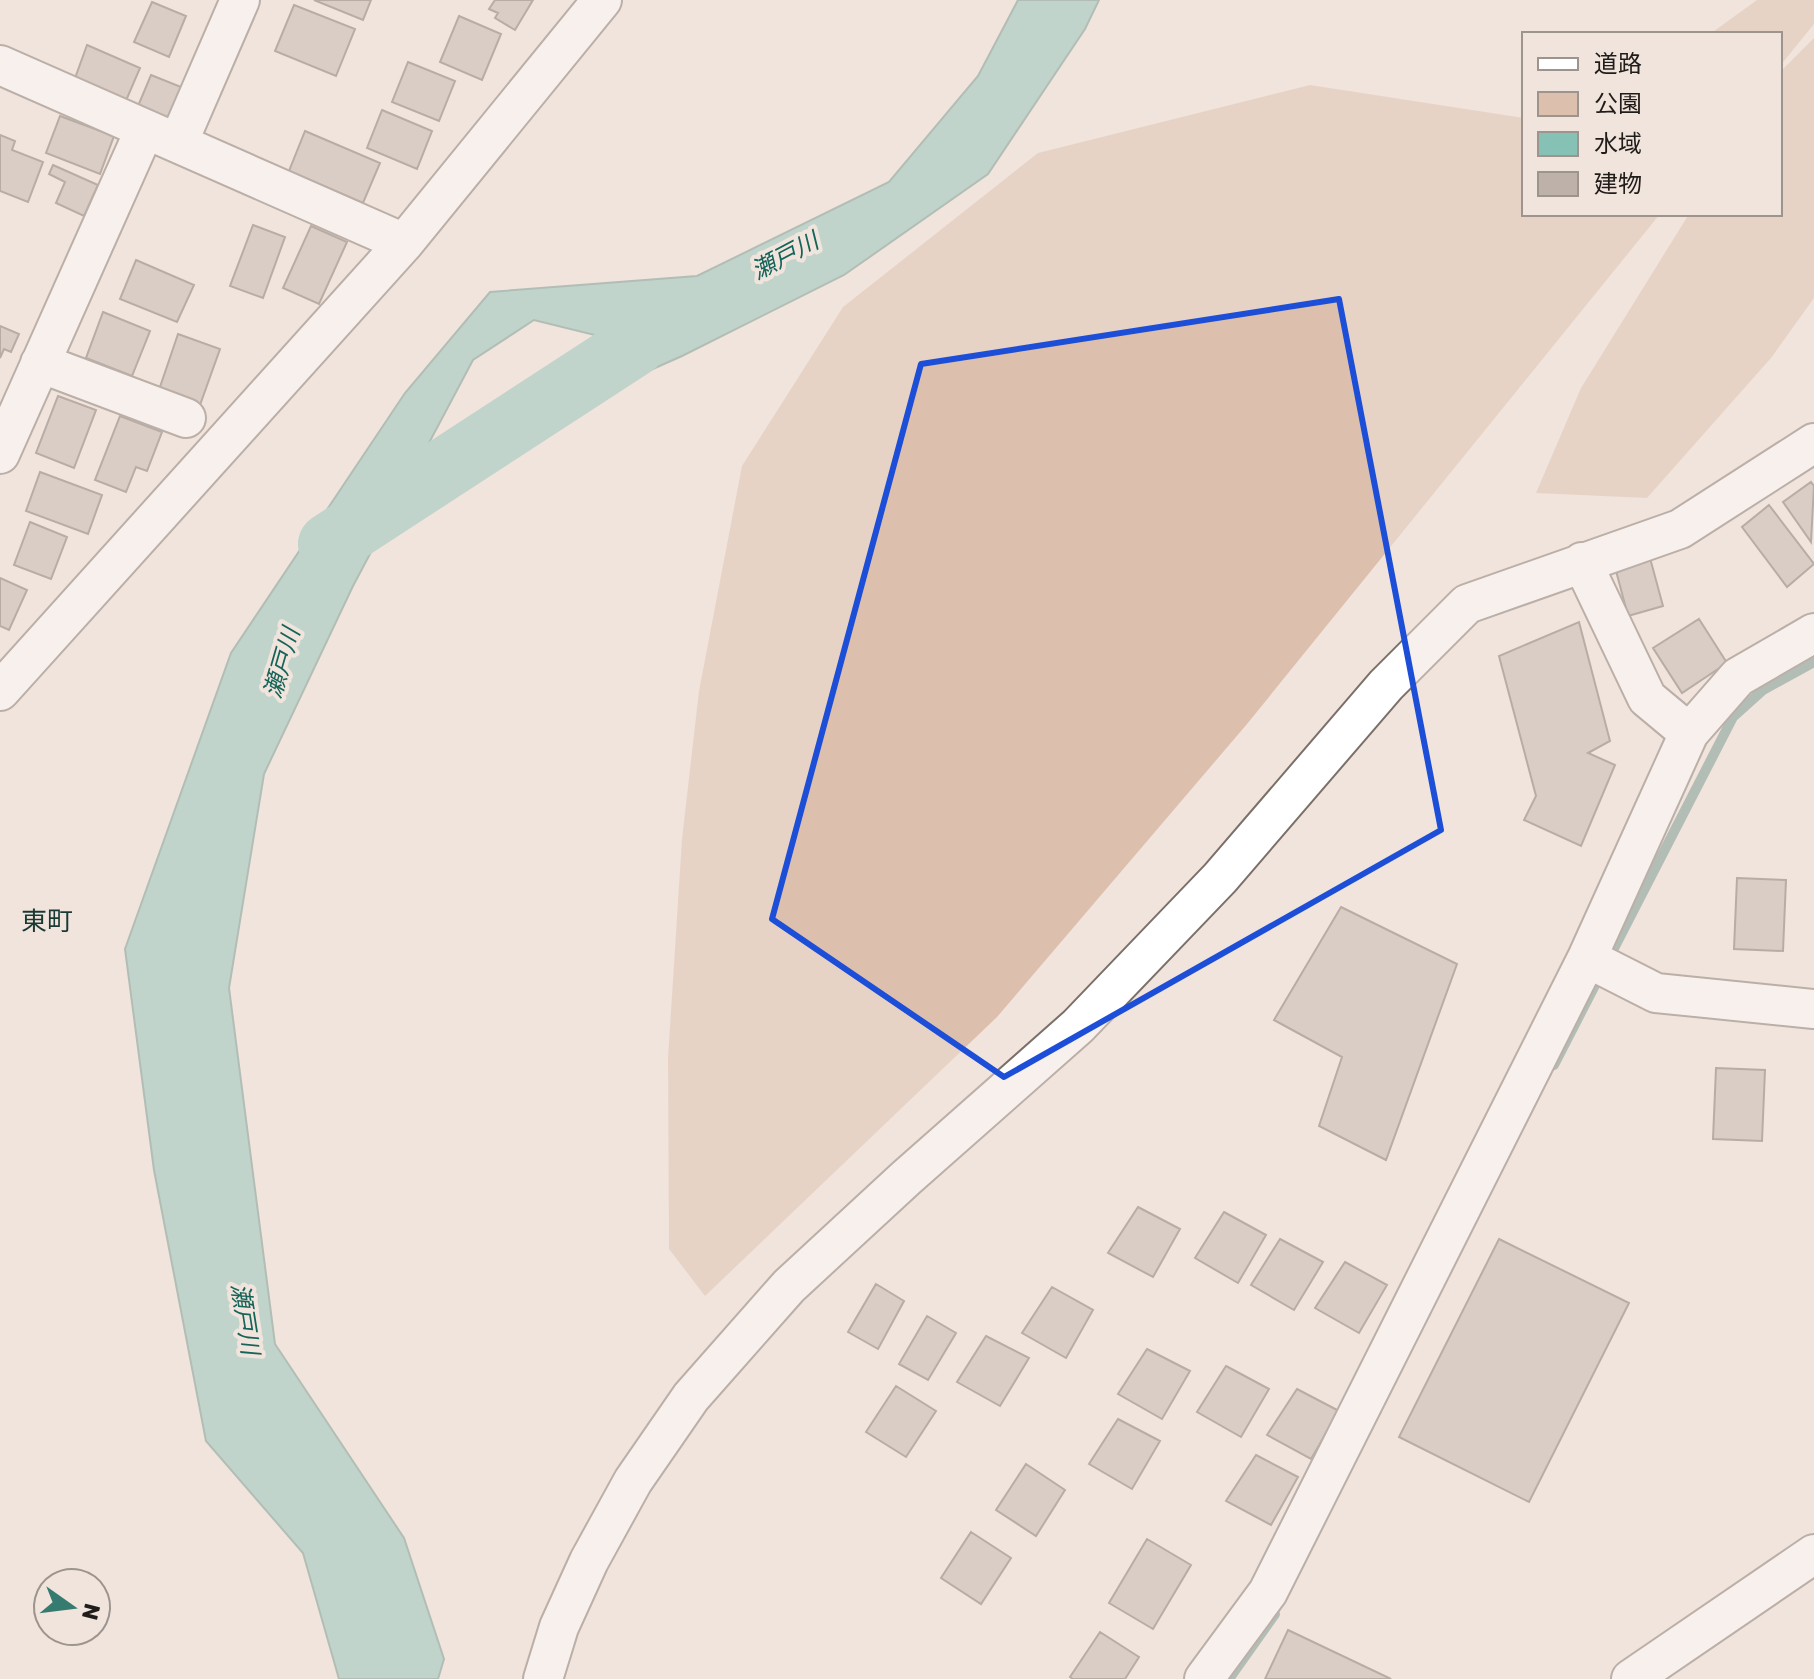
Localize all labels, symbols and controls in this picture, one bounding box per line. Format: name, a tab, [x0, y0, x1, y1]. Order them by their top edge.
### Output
legend	[1522, 32, 1782, 216]
text: 道路	[1594, 50, 1642, 78]
text: 公園	[1594, 90, 1642, 118]
text: 水域	[1594, 130, 1642, 158]
text: 建物	[1594, 170, 1642, 198]
water label: 瀬戸川	[747, 225, 826, 285]
water label: 瀬戸川	[259, 622, 306, 701]
district label: 東町	[21, 906, 73, 937]
water label: 瀬戸川	[226, 1281, 265, 1360]
north arrow	[32, 1567, 112, 1647]
text: N	[76, 1601, 106, 1623]

